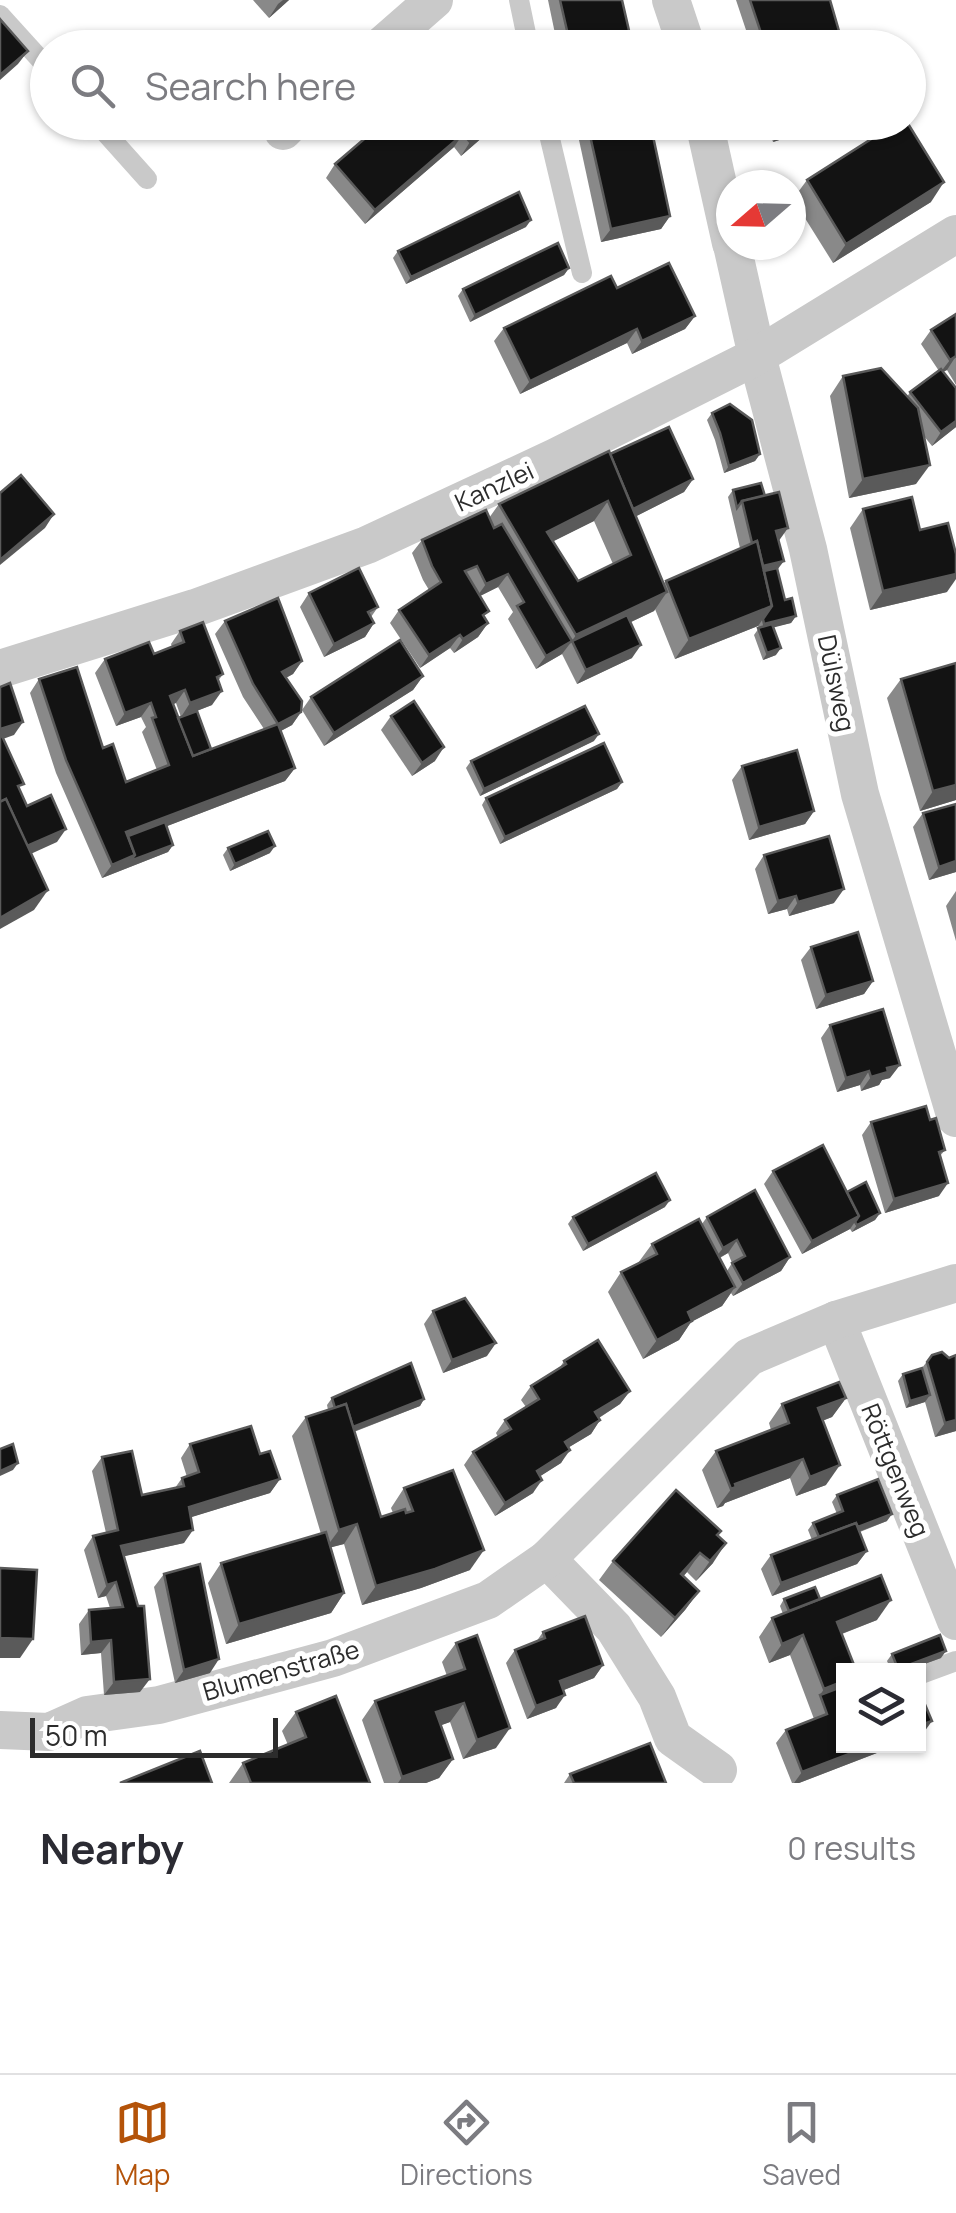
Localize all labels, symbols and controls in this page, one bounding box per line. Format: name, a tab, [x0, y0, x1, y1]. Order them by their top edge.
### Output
search box	[30, 30, 926, 140]
icon: search	[65, 58, 120, 113]
text: Search here	[145, 59, 356, 111]
north arrow	[716, 170, 806, 260]
street label: Kanzlei	[449, 453, 539, 519]
street label: Dülsweg	[810, 631, 864, 735]
street label: Röttgenweg	[853, 1398, 939, 1542]
street label: Blumenstraße	[199, 1631, 363, 1709]
map controls	[836, 1663, 926, 1753]
button: layers	[836, 1663, 926, 1753]
scale bar	[30, 1713, 278, 1758]
text: 50 m	[45, 1716, 108, 1754]
text: Nearby	[40, 1819, 184, 1877]
text: 0 results	[787, 1826, 916, 1870]
tab: Map	[115, 2095, 170, 2193]
tab: Directions	[400, 2095, 533, 2193]
tab: Saved	[762, 2095, 841, 2193]

